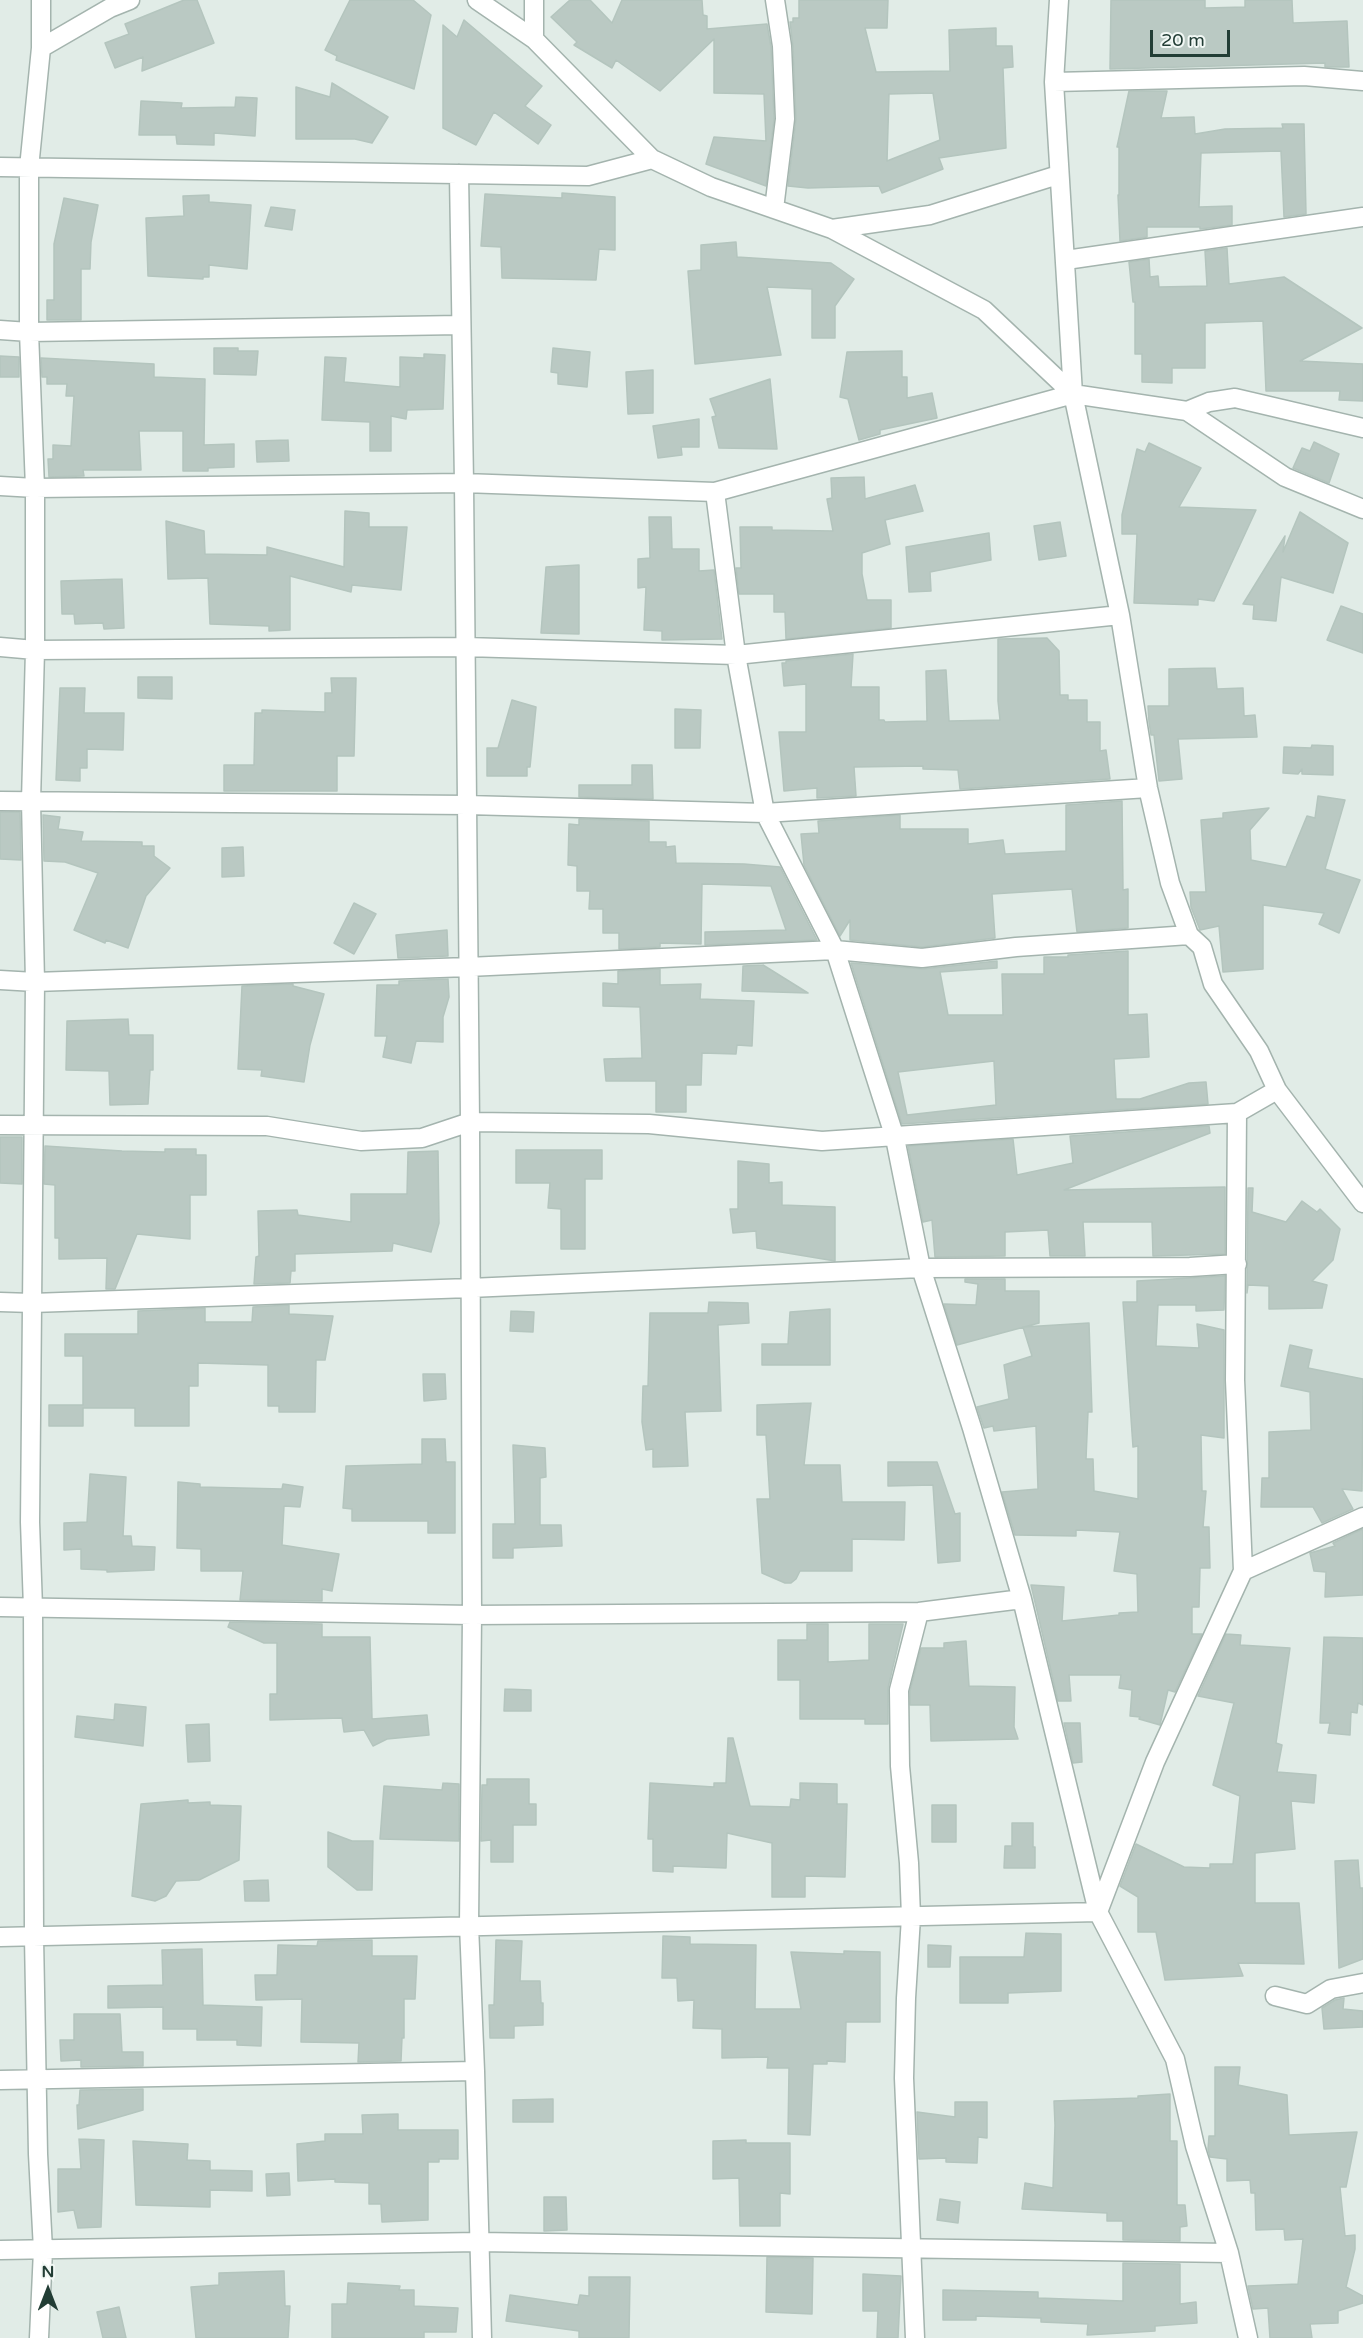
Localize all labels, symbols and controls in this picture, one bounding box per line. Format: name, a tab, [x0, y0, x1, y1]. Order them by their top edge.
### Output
scale bar	[1153, 18, 1232, 56]
text: 20 m	[1161, 29, 1205, 51]
north arrow	[18, 2260, 78, 2320]
text: N	[42, 2262, 54, 2282]

